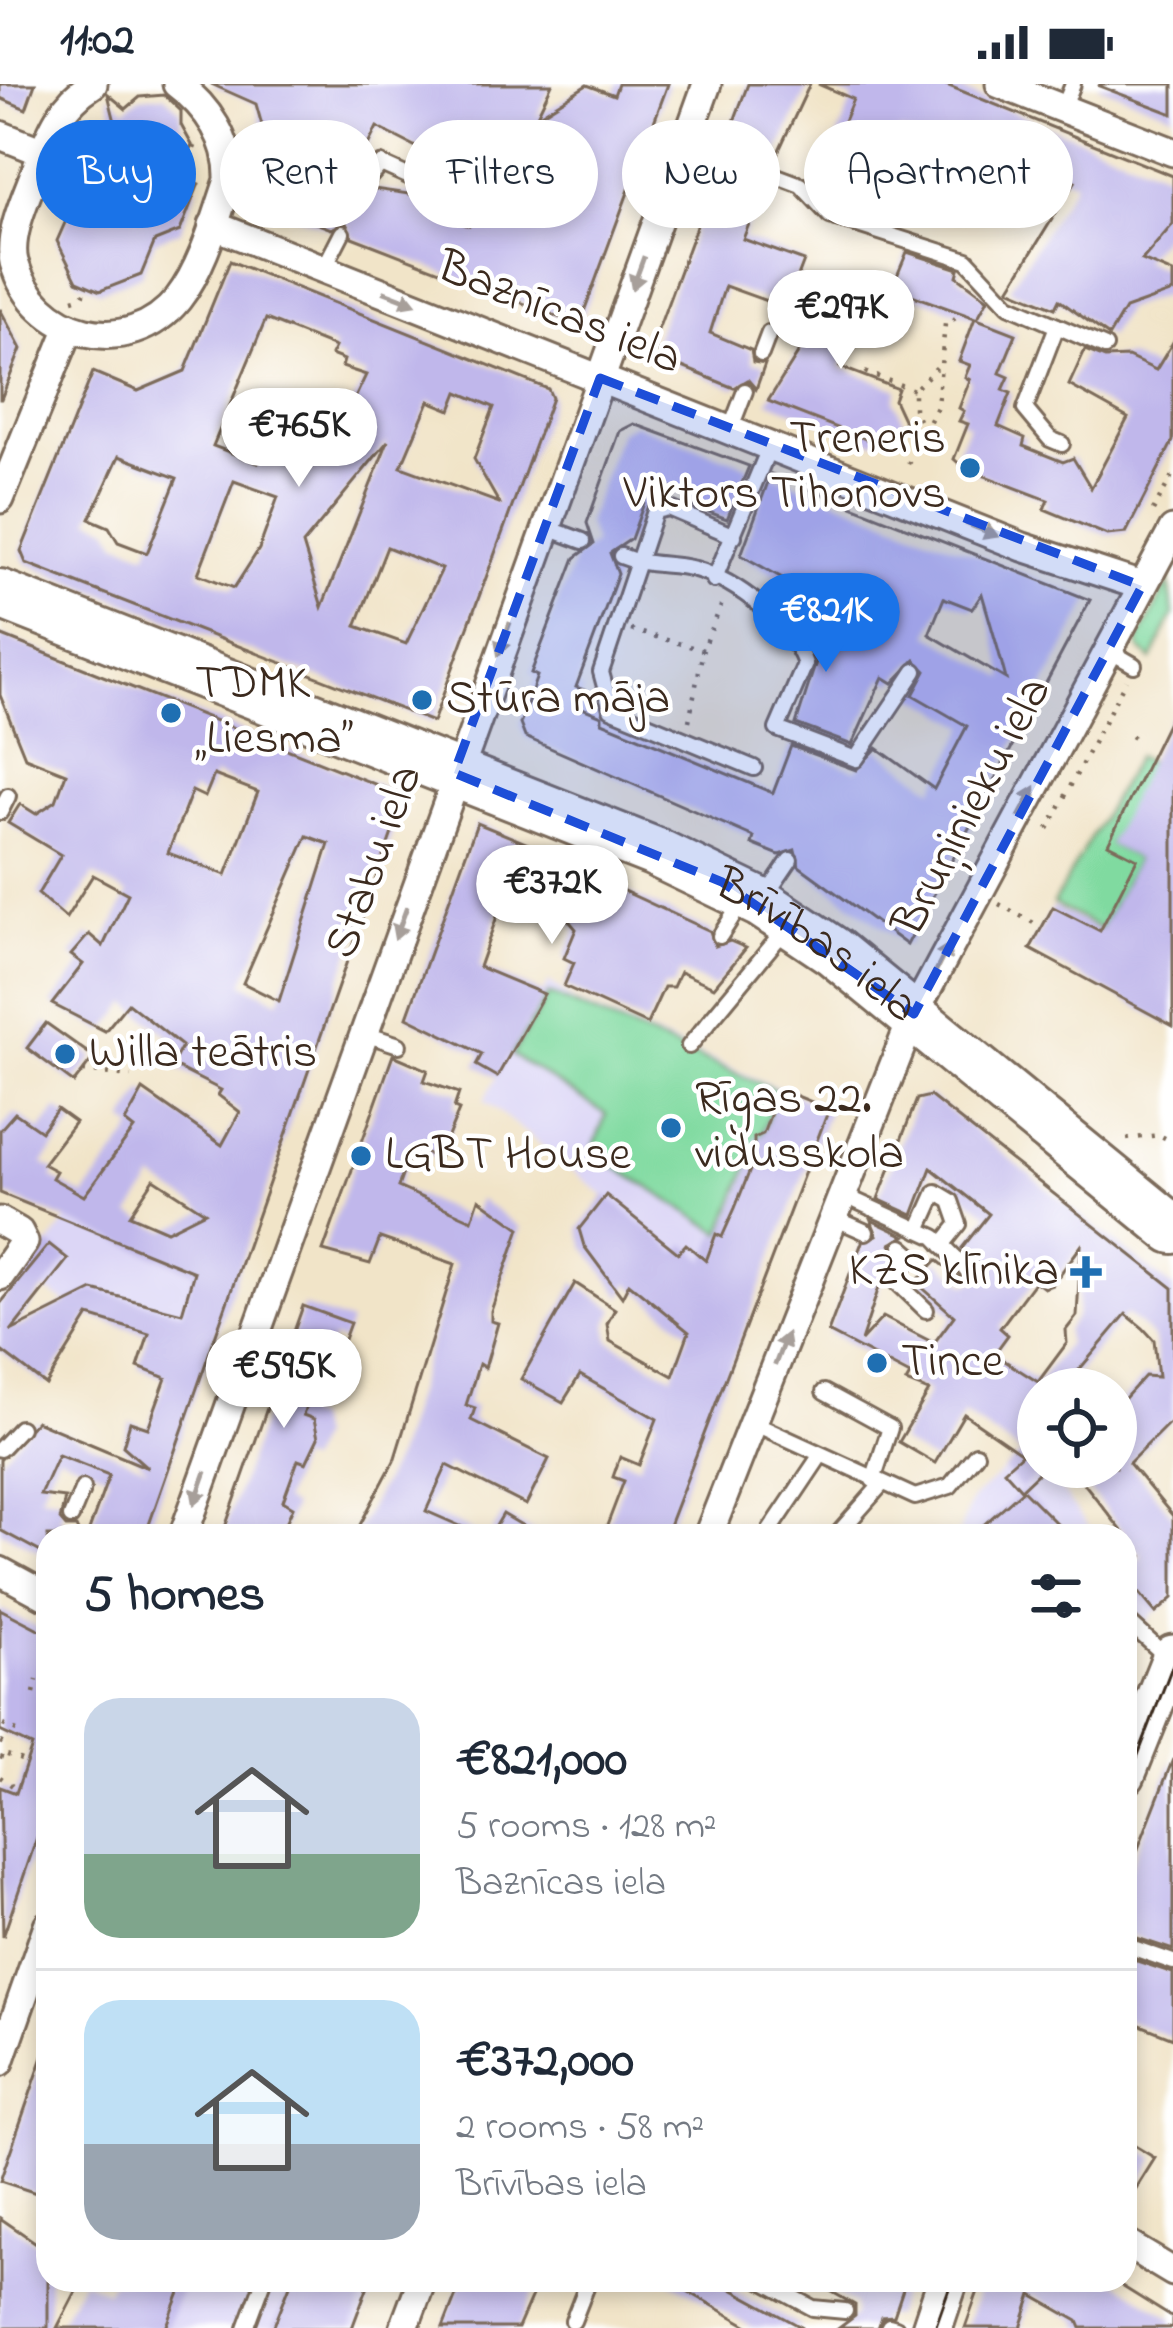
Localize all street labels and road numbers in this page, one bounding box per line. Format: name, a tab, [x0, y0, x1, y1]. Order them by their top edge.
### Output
street label: Baznīcas iela	[425, 233, 692, 395]
street label: Bruņinieku iela	[875, 665, 1071, 950]
street label: Stabu iela	[308, 755, 442, 969]
street label: Brīvības iela	[702, 850, 933, 1042]

